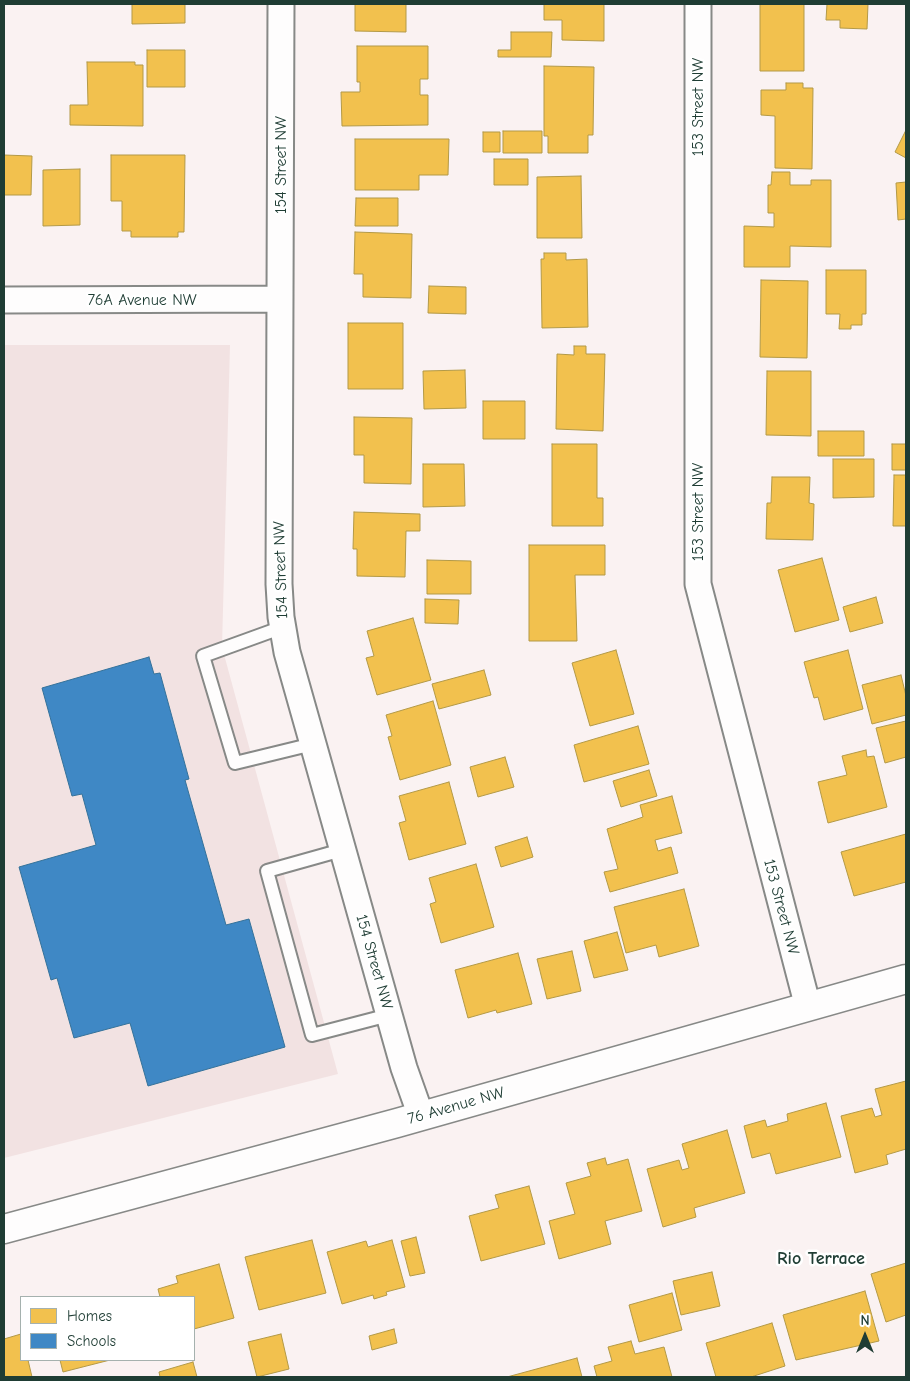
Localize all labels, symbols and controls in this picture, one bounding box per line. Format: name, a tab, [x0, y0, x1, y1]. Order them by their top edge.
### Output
street label: 153 Street NW	[688, 58, 708, 156]
street label: 154 Street NW	[271, 116, 291, 214]
street label: 76A Avenue NW	[87, 290, 197, 310]
street label: 153 Street NW	[688, 463, 708, 561]
street label: 154 Street NW	[270, 521, 292, 619]
street label: 153 Street NW	[759, 857, 803, 957]
street label: 154 Street NW	[351, 912, 397, 1012]
street label: 76 Avenue NW	[405, 1083, 507, 1129]
district label: Rio Terrace	[777, 1248, 865, 1270]
legend	[20, 1296, 195, 1361]
text: Homes	[67, 1307, 112, 1325]
north arrow	[840, 1311, 890, 1361]
text: N	[860, 1312, 870, 1329]
text: Schools	[67, 1332, 116, 1350]

